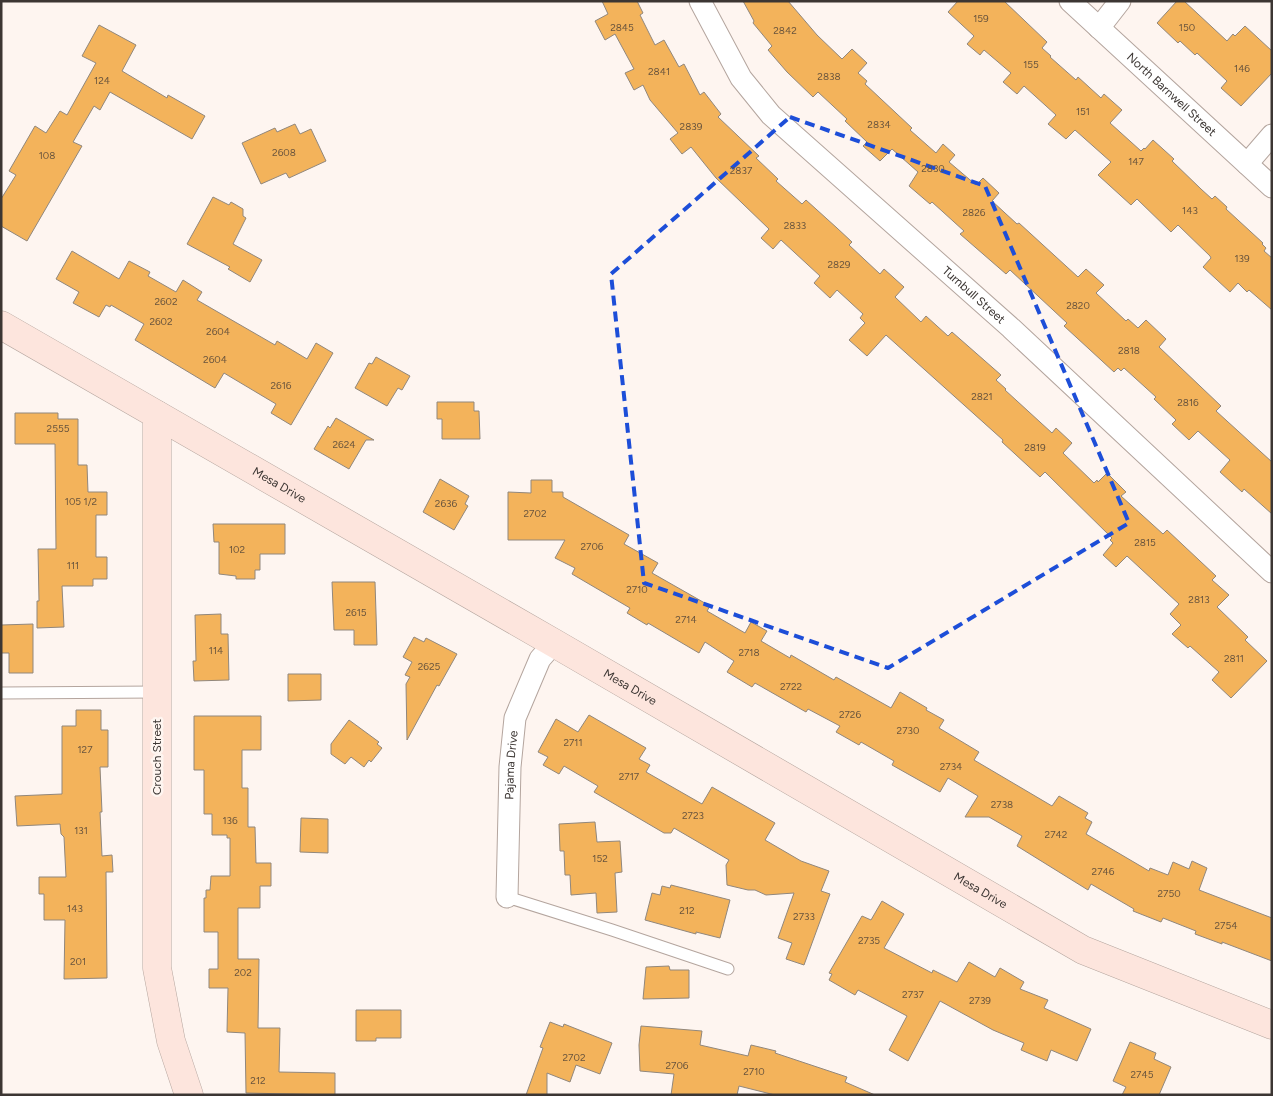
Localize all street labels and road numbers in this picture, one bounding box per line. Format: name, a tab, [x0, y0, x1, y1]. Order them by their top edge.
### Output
street label: North Barnwell Street	[1124, 50, 1219, 139]
street label: Turnbull Street	[940, 263, 1008, 327]
street label: Mesa Drive	[250, 464, 309, 506]
street label: Mesa Drive	[601, 666, 660, 708]
street label: Crouch Street	[150, 718, 164, 795]
street label: Pajama Drive	[502, 729, 521, 800]
street label: Mesa Drive	[951, 870, 1010, 912]

